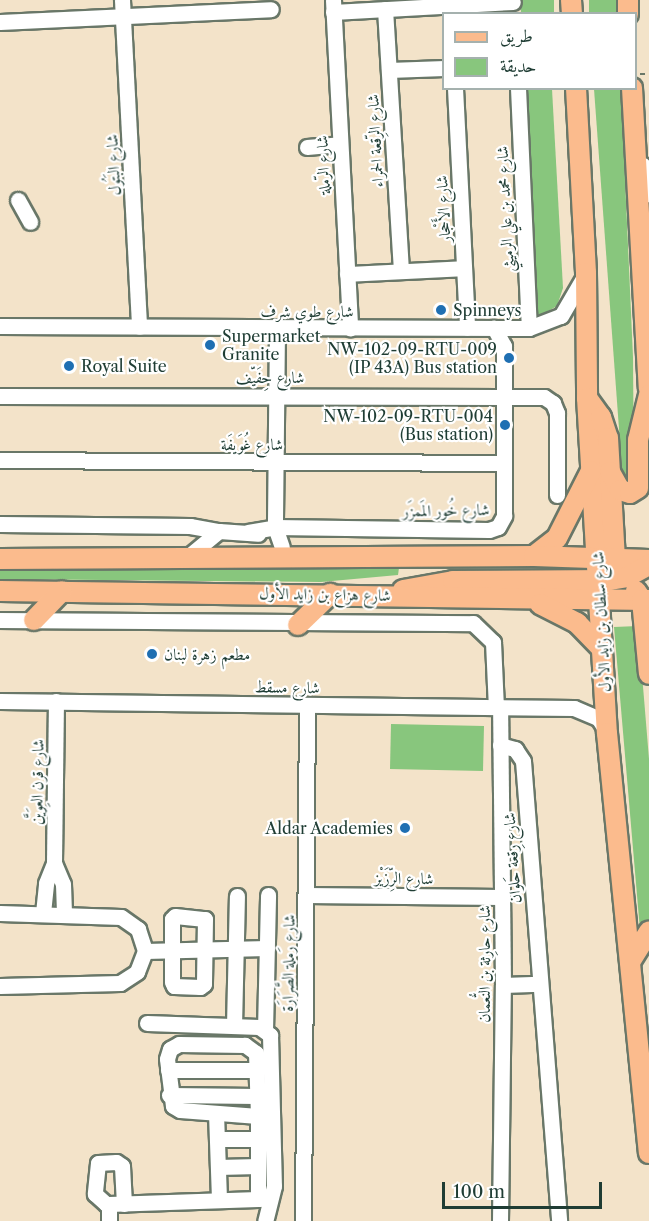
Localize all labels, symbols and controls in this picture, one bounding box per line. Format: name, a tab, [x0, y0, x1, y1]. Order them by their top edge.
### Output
legend	[442, 12, 637, 90]
text: طريق	[500, 25, 533, 47]
text: حديقة	[500, 55, 536, 77]
street label: شارع الرِّقعة الحمراء	[363, 94, 387, 188]
street label: شارع البَتُول	[102, 134, 124, 196]
street label: شارع الرّملة	[312, 135, 334, 195]
street label: شارع محمد بن علي الرميثي	[492, 145, 518, 273]
street label: شارع الأَحْجار	[432, 175, 454, 243]
place label: Spinneys	[453, 300, 521, 320]
street label: شارع طوي شرف	[260, 301, 354, 321]
marker: Spinneys	[434, 303, 448, 317]
place label: Supermarket Granite	[222, 326, 320, 364]
marker: Supermarket Granite	[203, 338, 217, 352]
place label: NW-102-09-RTU-009 (IP 43A) Bus station	[327, 339, 497, 377]
marker: NW-102-09-RTU-009 (IP 43A) Bus station	[502, 351, 516, 365]
place label: Royal Suite	[81, 356, 167, 376]
marker: Royal Suite	[62, 359, 76, 373]
street label: شارع حِفَيّف	[236, 367, 304, 387]
place label: NW-102-09-RTU-004 (Bus station)	[323, 406, 493, 444]
marker: NW-102-09-RTU-004 (Bus station)	[498, 418, 512, 432]
street label: شارع غُوَيفَة	[221, 434, 283, 454]
street label: شارع خُور المَمزَر	[402, 500, 490, 520]
street label: شارع سلطان بن زايد الأول	[588, 551, 614, 693]
street label: شارع هزاع بن زايد الأول	[259, 583, 391, 605]
place label: مطعم زهرة لبنان	[164, 644, 250, 664]
marker: مطعم زهرة لبنان	[145, 647, 159, 661]
street label: شارع مسقط	[254, 677, 320, 697]
street label: شارع قرن العِوَيَّن	[27, 739, 47, 825]
street label: شارع رِقعة حَلوان	[499, 812, 525, 904]
place label: Aldar Academies	[264, 818, 393, 838]
marker: Aldar Academies	[398, 821, 412, 835]
street label: شارع الرِّزَيْز	[374, 868, 434, 888]
street label: شارع حارِثة بن النُّعمان	[474, 905, 494, 1023]
street label: شارع رَملة الصَّرَارَة	[278, 914, 298, 1012]
scale bar	[445, 1170, 606, 1208]
text: 100 m	[453, 1181, 505, 1203]

